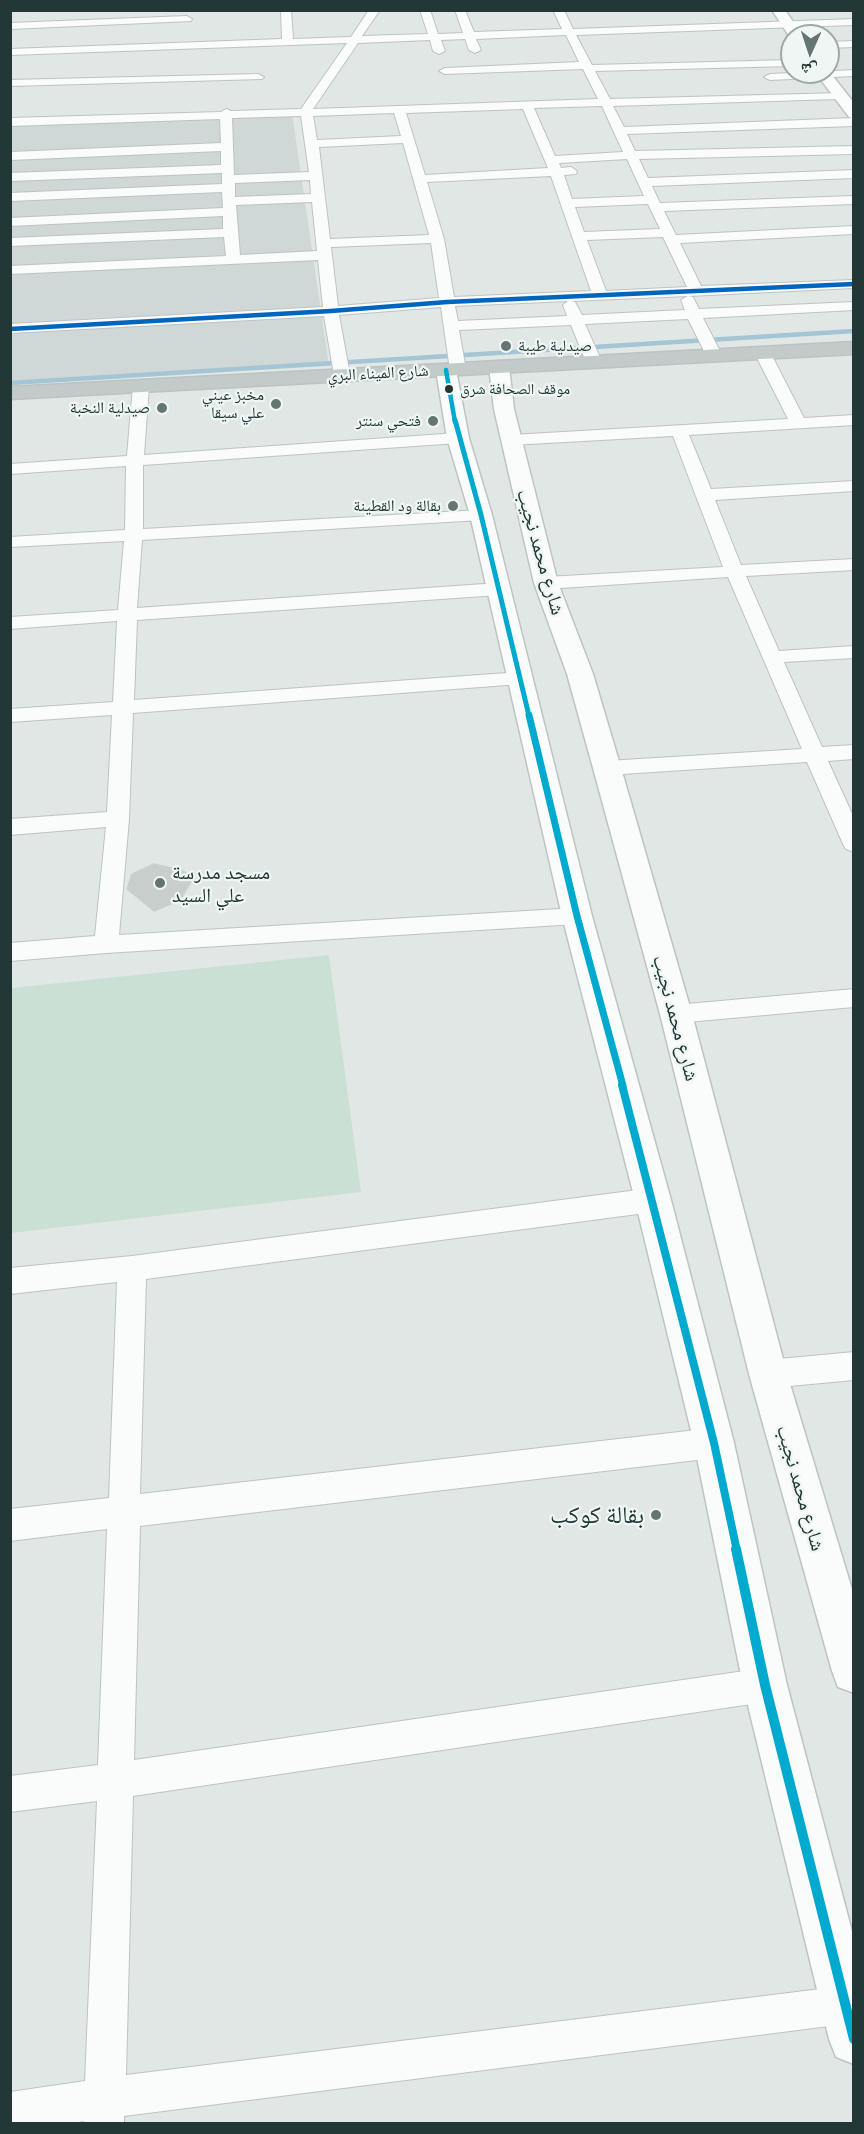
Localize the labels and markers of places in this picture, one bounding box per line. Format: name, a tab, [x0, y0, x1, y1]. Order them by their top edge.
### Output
place label: صيدلية طيبة	[518, 336, 592, 356]
marker: صيدلية طيبة	[499, 339, 513, 353]
place label: موقف الصحافة شرق	[460, 380, 570, 398]
marker: موقف الصحافة شرق	[443, 383, 455, 395]
place label: مخبز عيني علي سيقا	[202, 385, 264, 423]
marker: مخبز عيني علي سيقا	[269, 397, 283, 411]
place label: صيدلية النخبة	[70, 398, 150, 418]
marker: صيدلية النخبة	[155, 401, 169, 415]
place label: فتحي سنتر	[356, 411, 421, 431]
marker: فتحي سنتر	[426, 414, 440, 428]
place label: بقالة ود القطينة	[353, 496, 441, 516]
marker: بقالة ود القطينة	[446, 499, 460, 513]
place label: مسجد مدرسة علي السيد	[172, 860, 270, 907]
marker: مسجد مدرسة علي السيد	[153, 876, 167, 890]
place label: بقالة كوكب	[550, 1501, 644, 1529]
marker: بقالة كوكب	[649, 1508, 663, 1522]

